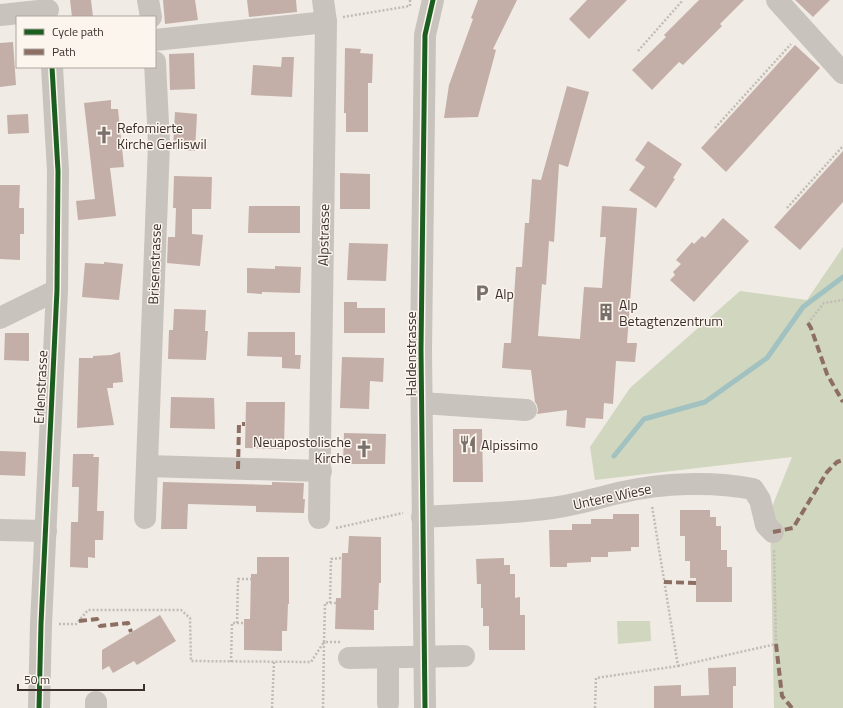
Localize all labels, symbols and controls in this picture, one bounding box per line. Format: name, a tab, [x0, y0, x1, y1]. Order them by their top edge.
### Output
legend	[16, 16, 156, 68]
text: Cycle path	[52, 22, 104, 41]
text: Path	[52, 42, 76, 61]
place label: Refomierte Kirche Gerliswil	[117, 117, 207, 154]
church icon: Refomierte Kirche Gerliswil	[94, 125, 114, 145]
street label: Alpstrasse	[312, 204, 334, 266]
street label: Brisenstrasse	[142, 223, 166, 305]
parking icon: Alp	[472, 283, 492, 303]
place label: Alp	[495, 283, 514, 304]
place label: Alp Betagtenzentrum	[619, 294, 723, 331]
building icon: Alp Betagtenzentrum	[596, 302, 616, 322]
street label: Haldenstrasse	[400, 311, 421, 397]
street label: Erlenstrasse	[28, 350, 52, 424]
place label: Neuapostolische Kirche	[253, 431, 351, 468]
restaurant icon: Alpissimo	[458, 434, 478, 454]
place label: Alpissimo	[481, 434, 538, 455]
church icon: Neuapostolische Kirche	[354, 439, 374, 459]
street label: Untere Wiese	[571, 477, 653, 515]
scale bar	[18, 666, 144, 692]
text: 50 m	[24, 670, 50, 689]

